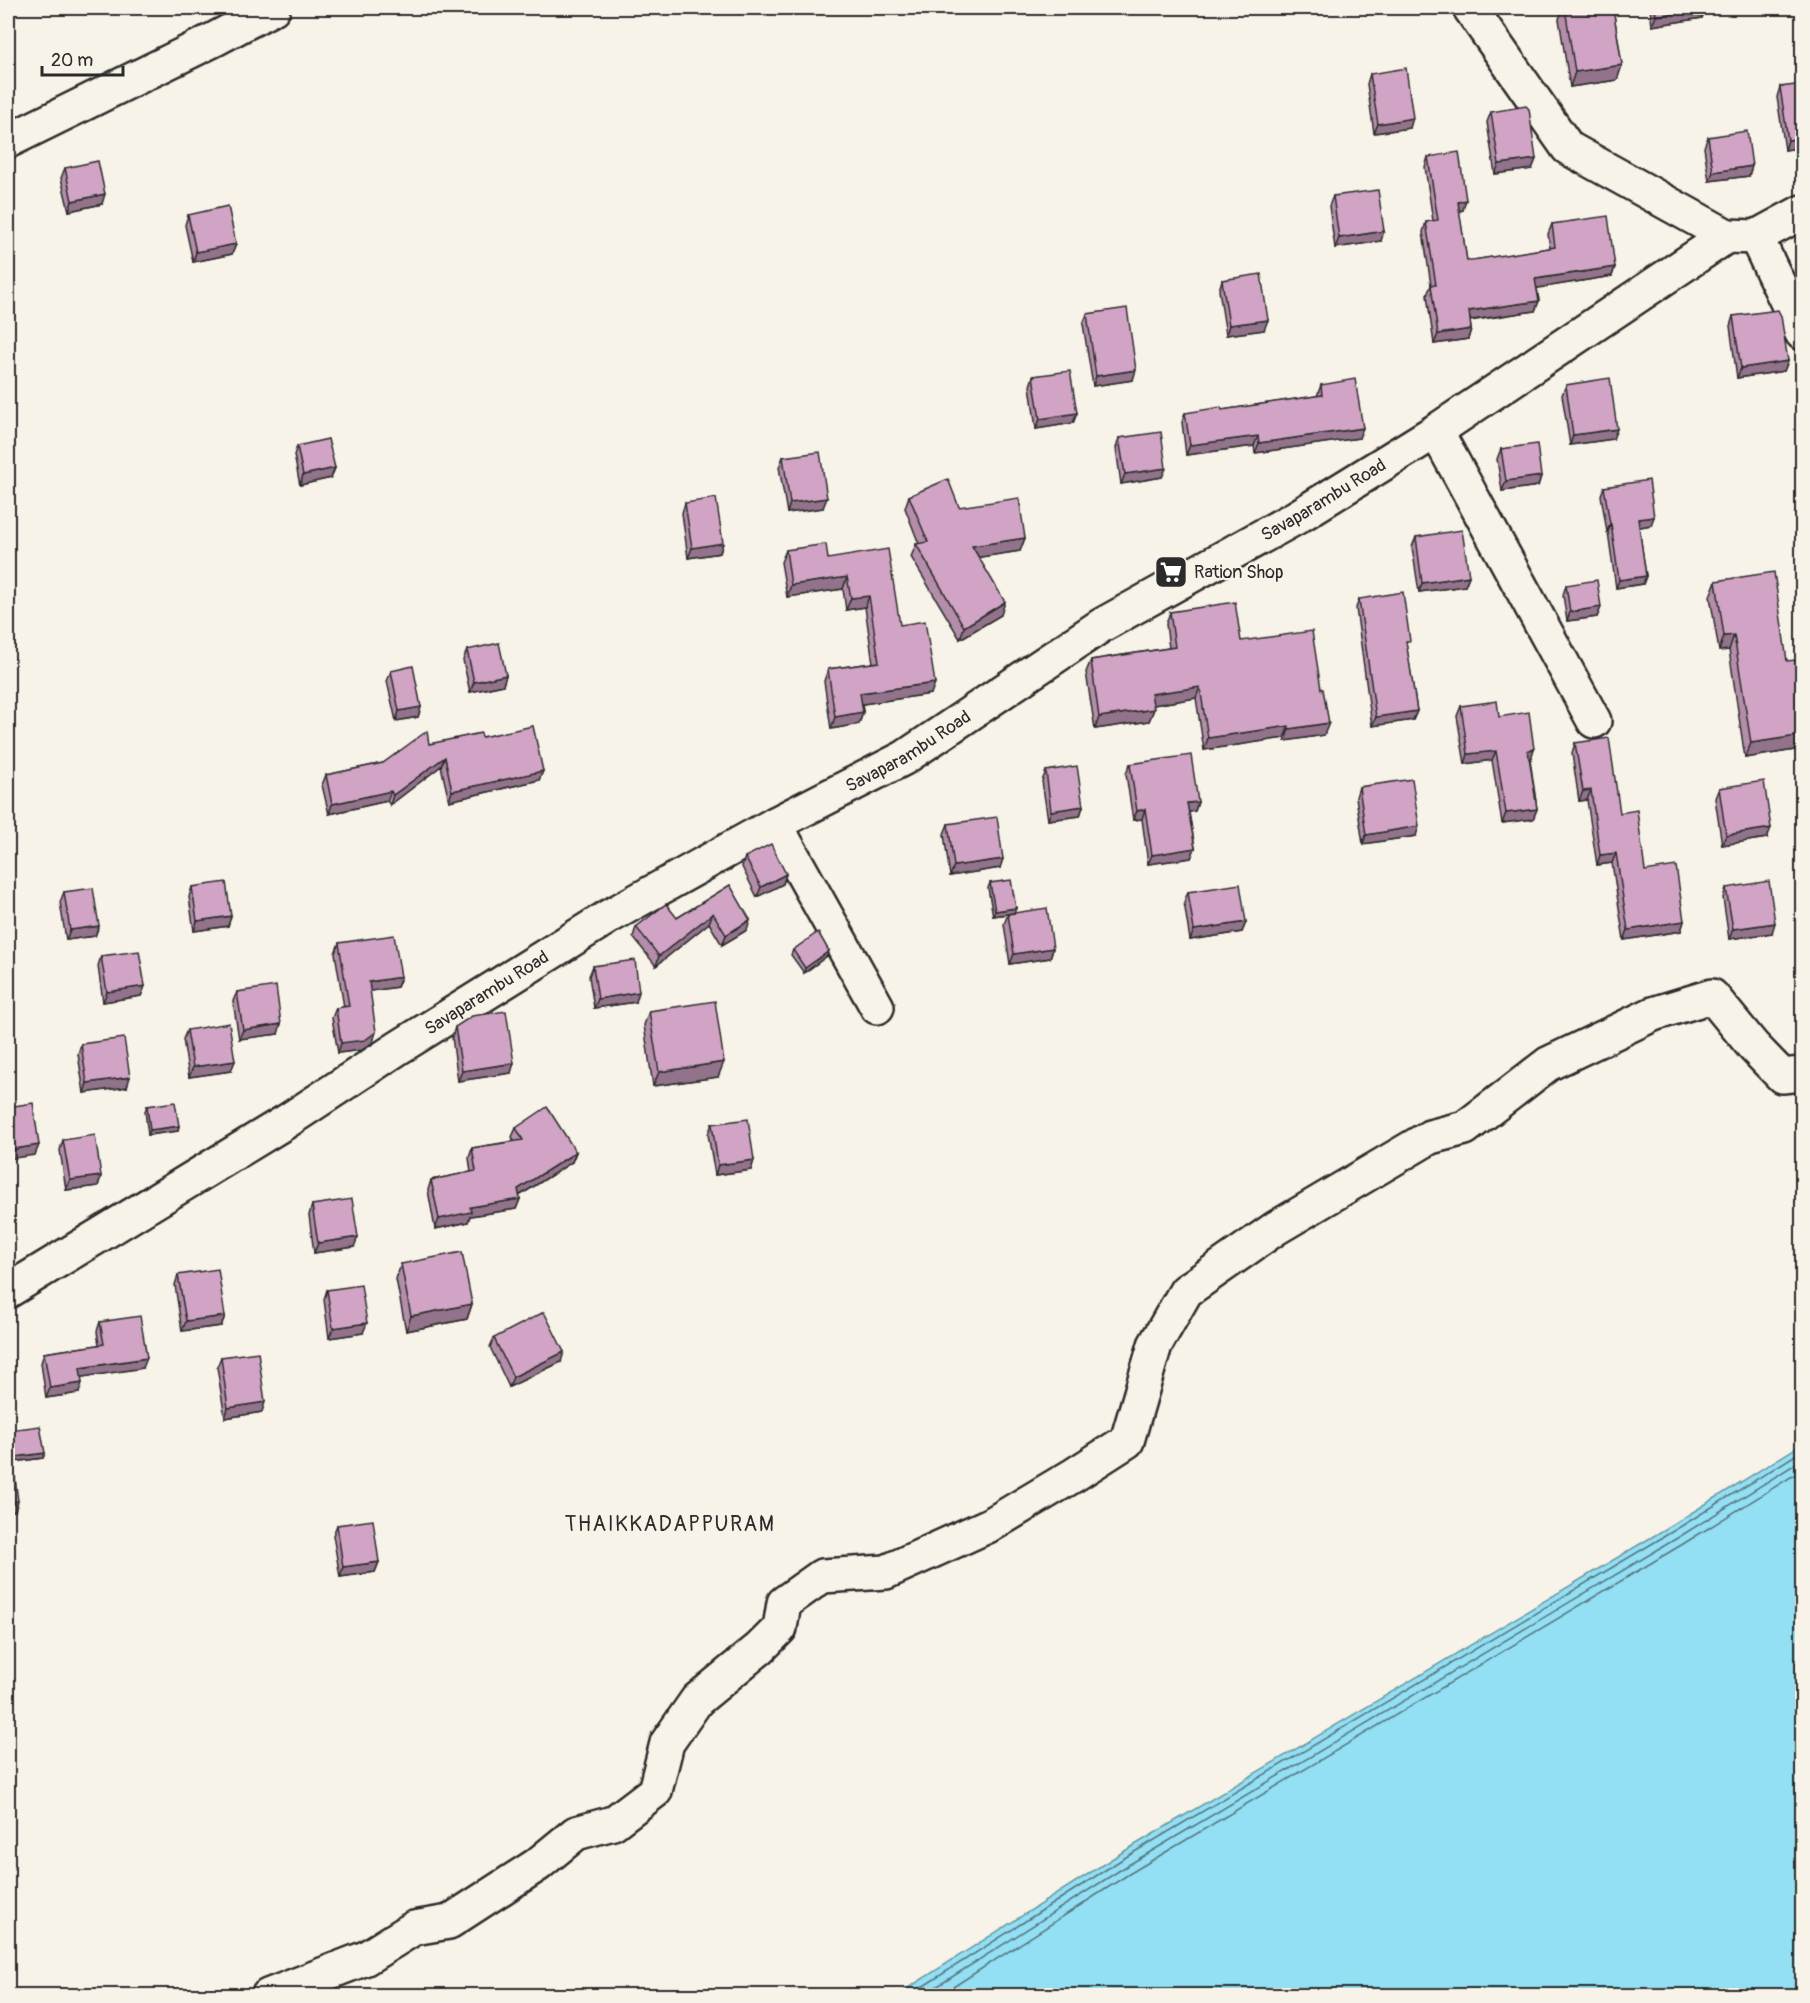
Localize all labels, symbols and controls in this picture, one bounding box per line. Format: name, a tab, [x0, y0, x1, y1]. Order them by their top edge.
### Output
scale bar	[42, 39, 123, 77]
text: 20 m	[51, 49, 93, 72]
street label: Savaparambu Road	[1257, 453, 1390, 546]
supermarket icon: Ration Shop	[1153, 554, 1189, 590]
place label: Ration Shop	[1194, 561, 1284, 584]
street label: Savaparambu Road	[842, 705, 975, 797]
street label: Savaparambu Road	[420, 945, 553, 1040]
district label: THAIKKADAPPURAM	[565, 1511, 775, 1538]

